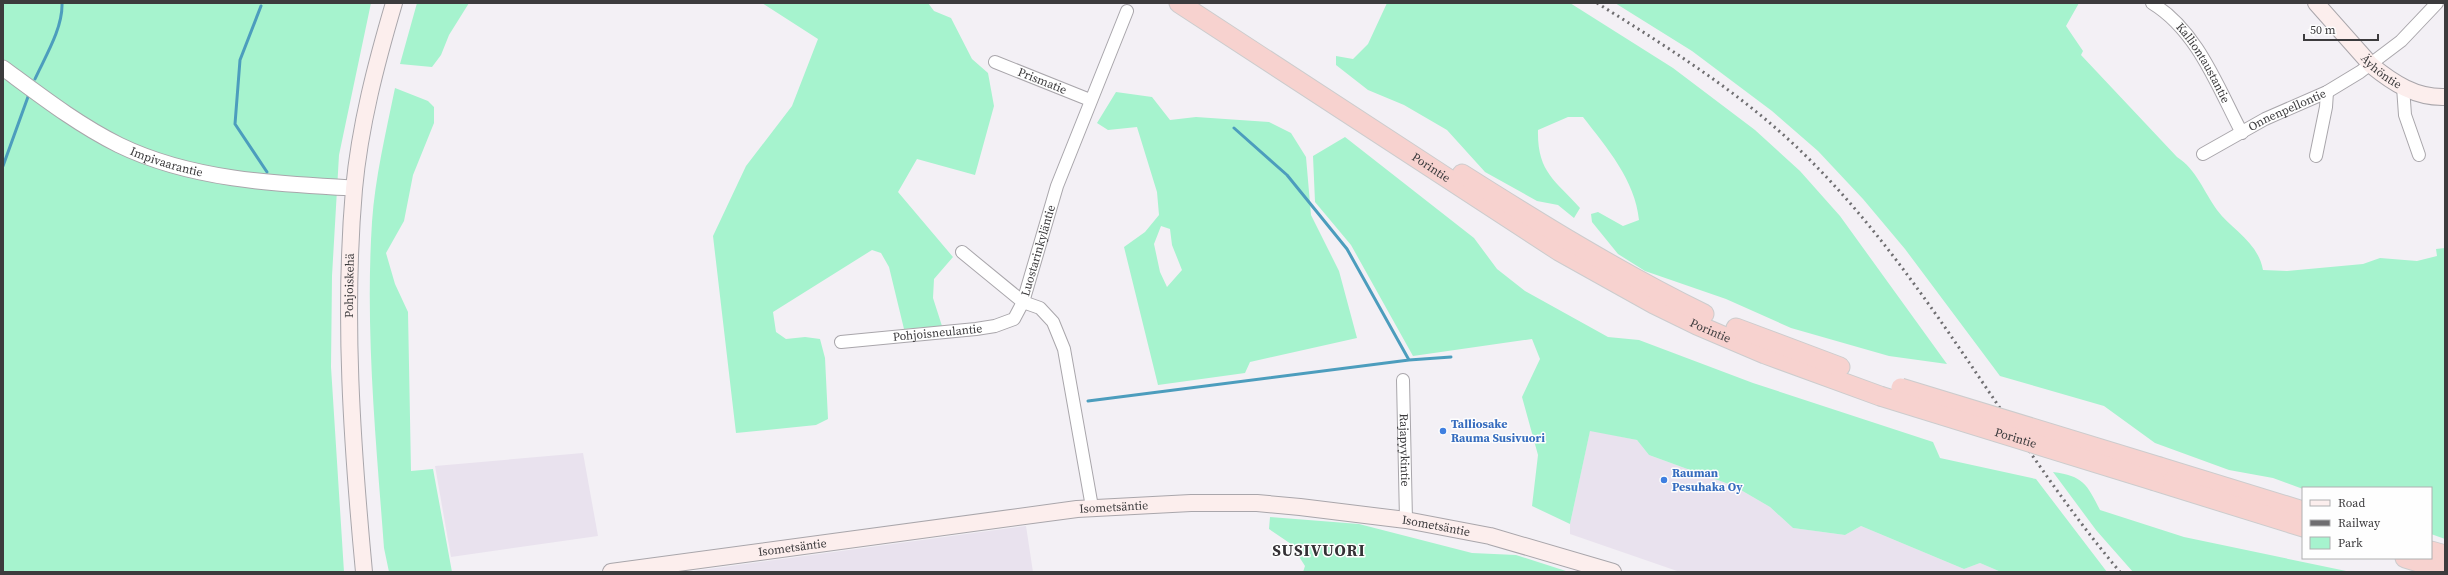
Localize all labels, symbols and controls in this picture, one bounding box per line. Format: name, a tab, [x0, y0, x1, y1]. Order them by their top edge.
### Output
scale bar	[2304, 16, 2378, 42]
street label: Kalliontaustantie	[2172, 19, 2234, 106]
text: 50 m	[2310, 22, 2336, 38]
street label: Äyhöntie	[2357, 51, 2405, 93]
street label: Prismatie	[1016, 64, 1069, 98]
street label: Onnenpellontie	[2245, 85, 2328, 135]
street label: Impivaarantie	[128, 143, 204, 180]
street label: Porintie	[1409, 149, 1453, 186]
street label: Luostarinkyläntie	[1017, 203, 1059, 298]
street label: Pohjoiskehä	[341, 252, 358, 318]
street label: Porintie	[1687, 315, 1733, 347]
street label: Pohjoisneulantie	[892, 320, 984, 345]
street label: Rajapyykintie	[1396, 413, 1413, 487]
place label: Talliosake Rauma Susivuori	[1451, 416, 1545, 446]
street label: Porintie	[1993, 424, 2039, 452]
marker: Talliosake Rauma Susivuori	[1438, 426, 1448, 436]
place label: Rauman Pesuhaka Oy	[1672, 465, 1743, 495]
marker: Rauman Pesuhaka Oy	[1659, 475, 1669, 485]
legend	[2302, 487, 2432, 559]
text: Road	[2338, 495, 2365, 511]
street label: Isometsäntie	[1079, 497, 1149, 517]
street label: Isometsäntie	[1401, 512, 1471, 540]
text: Railway	[2338, 515, 2381, 531]
street label: Isometsäntie	[757, 535, 828, 560]
text: Park	[2338, 535, 2363, 551]
district label: SUSIVUORI	[1272, 539, 1366, 561]

